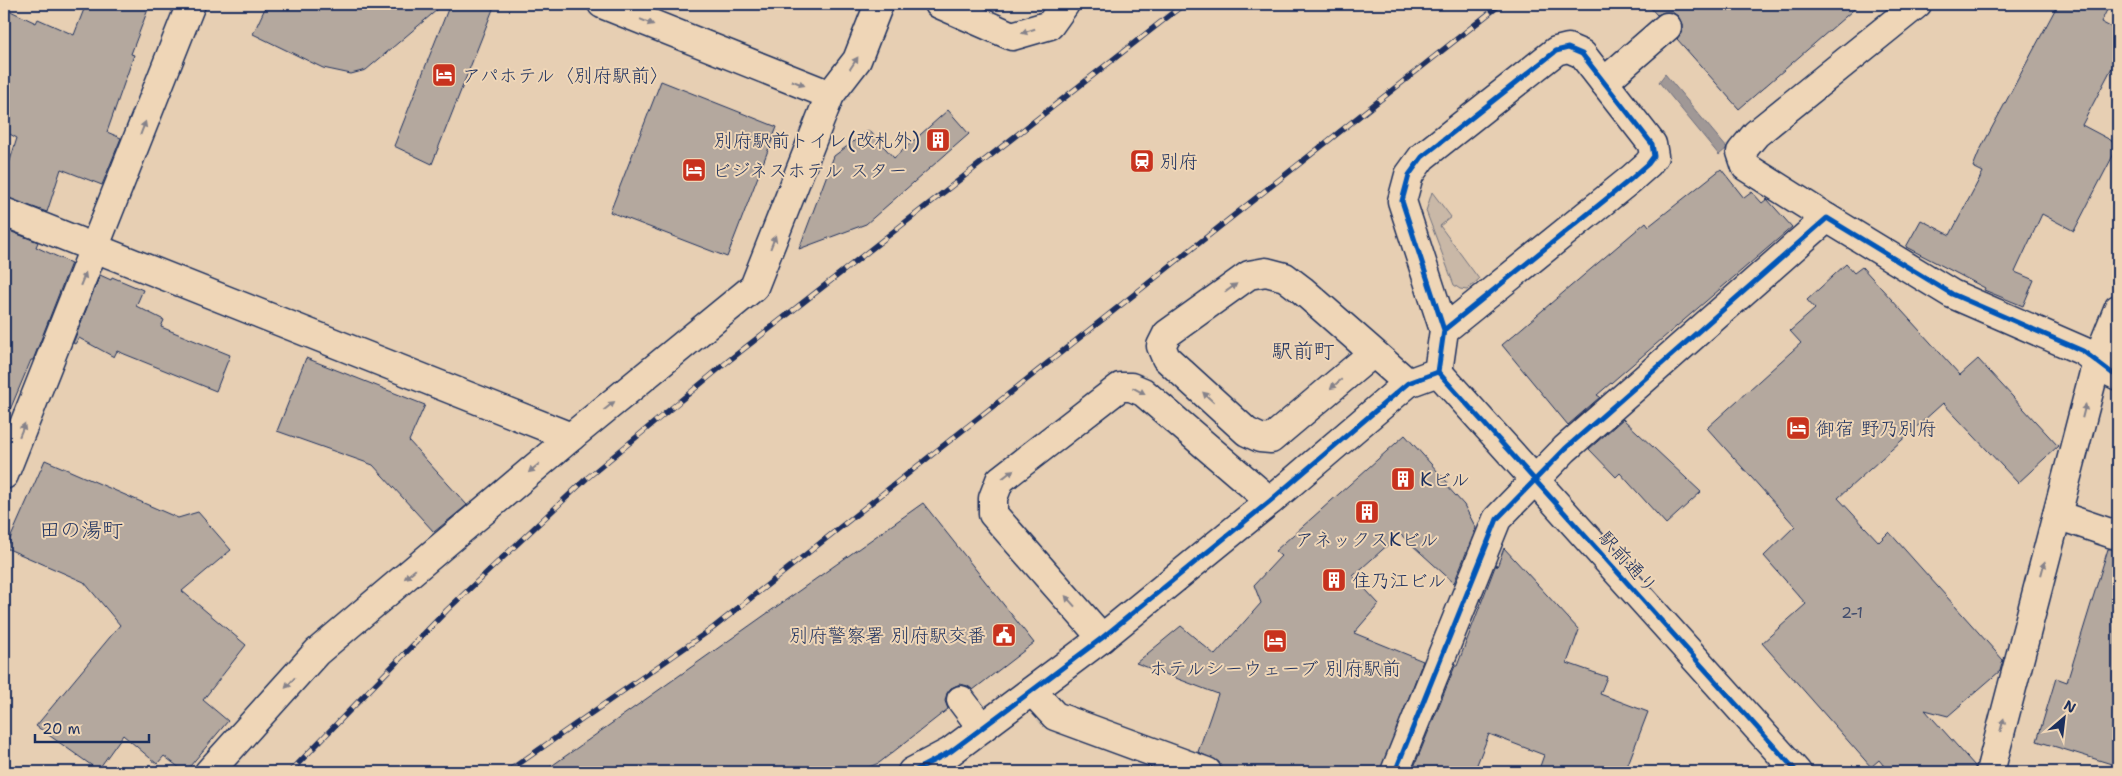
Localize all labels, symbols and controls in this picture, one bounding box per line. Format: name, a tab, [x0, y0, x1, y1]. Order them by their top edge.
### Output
one-way arrow	[640, 18, 655, 26]
one-way arrow	[1020, 28, 1035, 36]
one-way arrow	[849, 56, 858, 70]
hotel icon: アパホテル〈別府駅前〉	[431, 62, 457, 88]
place label: アパホテル〈別府駅前〉	[462, 63, 669, 88]
one-way arrow	[791, 79, 805, 87]
one-way arrow	[139, 121, 147, 135]
building icon: 別府駅前トイレ(改札外)	[925, 127, 951, 153]
place label: 別府駅前トイレ(改札外)	[714, 128, 920, 153]
station icon: 別府	[1129, 148, 1155, 174]
place label: 別府	[1160, 149, 1198, 174]
hotel icon: ビジネスホテル スター	[681, 157, 707, 183]
place label: ビジネスホテル スター	[712, 158, 907, 183]
one-way arrow	[769, 234, 777, 249]
one-way arrow	[79, 271, 87, 286]
one-way arrow	[1225, 283, 1238, 293]
district label: 駅前町	[1272, 337, 1335, 365]
one-way arrow	[1329, 379, 1342, 390]
one-way arrow	[1133, 387, 1146, 396]
one-way arrow	[1202, 391, 1214, 403]
one-way arrow	[602, 401, 615, 412]
one-way arrow	[2080, 403, 2088, 418]
hotel icon: 御宿 野乃別府	[1785, 415, 1811, 441]
place label: 御宿 野乃別府	[1816, 416, 1936, 441]
one-way arrow	[18, 422, 26, 437]
one-way arrow	[527, 463, 540, 474]
building icon: Kビル	[1390, 466, 1416, 492]
place label: Kビル	[1420, 467, 1470, 492]
one-way arrow	[1001, 468, 1014, 479]
building icon: アネックスKビル	[1354, 499, 1380, 525]
district label: 田の湯町	[39, 516, 123, 544]
street label: 駅前通り	[1593, 525, 1663, 599]
place label: アネックスKビル	[1295, 527, 1439, 552]
one-way arrow	[2039, 560, 2047, 575]
building icon: 住乃江ビル	[1321, 567, 1347, 593]
one-way arrow	[403, 568, 416, 579]
place label: 住乃江ビル	[1352, 568, 1447, 593]
one-way arrow	[1064, 596, 1076, 608]
house number: 2-1	[1841, 602, 1863, 623]
public building icon: 別府警察署 別府駅交番	[991, 622, 1017, 648]
place label: 別府警察署 別府駅交番	[790, 623, 986, 648]
hotel icon: ホテルシーウェーブ 別府駅前	[1262, 628, 1288, 654]
place label: ホテルシーウェーブ 別府駅前	[1149, 656, 1401, 681]
one-way arrow	[284, 676, 296, 688]
north arrow	[2040, 694, 2090, 744]
text: N	[2061, 696, 2079, 717]
scale bar	[35, 711, 149, 743]
one-way arrow	[1998, 718, 2006, 733]
text: 20 m	[42, 719, 81, 739]

